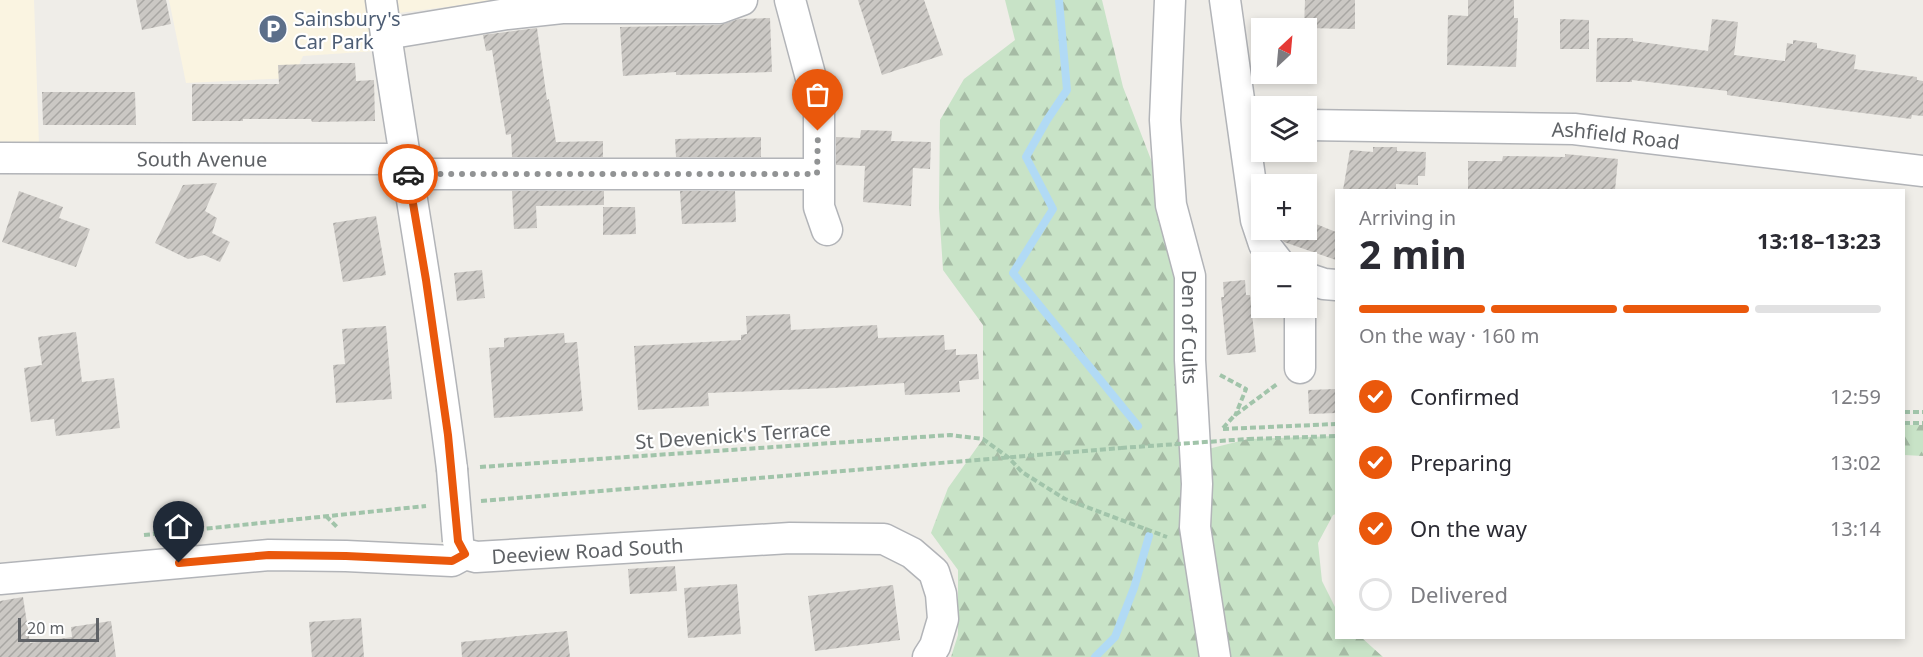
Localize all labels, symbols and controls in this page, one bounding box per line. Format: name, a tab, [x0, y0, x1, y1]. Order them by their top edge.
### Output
place label: Sainsbury's Car Park	[294, 5, 401, 55]
parking icon: Sainsbury's Car Park	[257, 13, 289, 45]
north arrow	[1251, 18, 1317, 84]
map controls	[1251, 18, 1317, 318]
pin	[792, 69, 843, 131]
icon: bag	[801, 78, 834, 111]
button: layers	[1251, 96, 1317, 162]
street label: Ashfield Road	[1551, 115, 1681, 155]
courier	[378, 144, 438, 204]
street label: South Avenue	[137, 145, 267, 172]
icon: car	[392, 158, 425, 191]
button: +	[1251, 174, 1317, 240]
text: Arriving in	[1359, 204, 1456, 231]
text: 13:18–13:23	[1757, 225, 1881, 255]
text: 2 min	[1359, 227, 1466, 280]
button: −	[1251, 252, 1317, 318]
street label: Den of Cults	[1177, 270, 1205, 385]
text: On the way · 160 m	[1359, 322, 1539, 349]
icon: check	[1359, 380, 1392, 413]
text: Confirmed	[1410, 381, 1520, 411]
text: 12:59	[1830, 383, 1881, 410]
street label: St Devenick's Terrace	[634, 415, 832, 455]
icon: check	[1359, 446, 1392, 479]
text: Preparing	[1410, 447, 1512, 477]
text: 13:02	[1830, 449, 1881, 476]
pin	[153, 501, 204, 563]
icon: home	[162, 510, 195, 543]
icon: check	[1359, 512, 1392, 545]
text: On the way	[1410, 513, 1527, 543]
text: 13:14	[1830, 515, 1881, 542]
street label: Deeview Road South	[491, 531, 684, 570]
text: Delivered	[1410, 579, 1508, 609]
scale bar	[18, 615, 99, 642]
text: 20 m	[27, 617, 64, 639]

